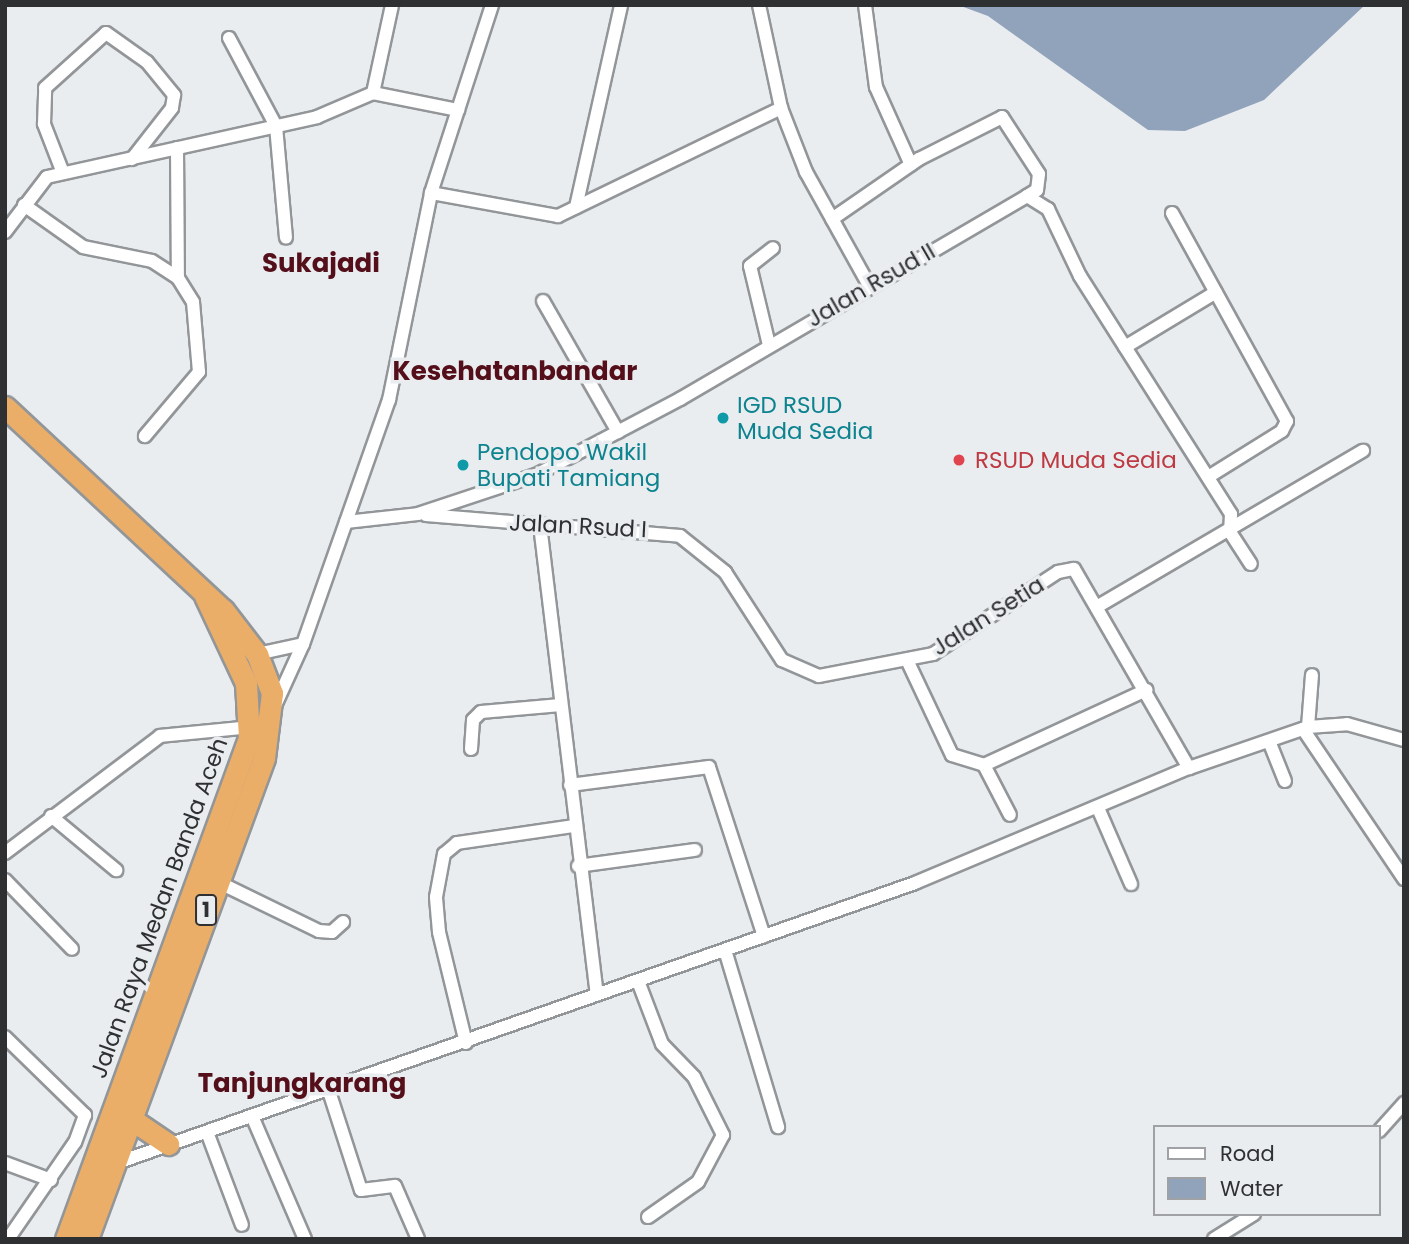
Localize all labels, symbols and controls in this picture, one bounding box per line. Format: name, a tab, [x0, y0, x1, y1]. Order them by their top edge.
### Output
street label: Jalan Rsud II	[802, 237, 940, 333]
district label: Sukajadi	[262, 248, 380, 280]
district label: Kesehatanbandar	[393, 356, 637, 388]
place label: IGD RSUD Muda Sedia	[737, 391, 873, 445]
marker: IGD RSUD Muda Sedia	[715, 410, 731, 426]
place label: Pendopo Wakil Bupati Tamiang	[477, 438, 660, 492]
place label: RSUD Muda Sedia	[975, 446, 1177, 474]
marker: RSUD Muda Sedia	[949, 450, 969, 470]
marker: Pendopo Wakil Bupati Tamiang	[455, 457, 471, 473]
street label: Jalan Rsud I	[508, 509, 648, 543]
street label: Jalan Setia	[927, 571, 1049, 661]
street label: Jalan Raya Medan Banda Aceh	[84, 734, 234, 1082]
road number: 1	[194, 892, 218, 928]
district label: Tanjungkarang	[198, 1068, 406, 1100]
legend	[1154, 1125, 1381, 1216]
text: Road	[1220, 1139, 1275, 1168]
text: Water	[1220, 1174, 1283, 1203]

